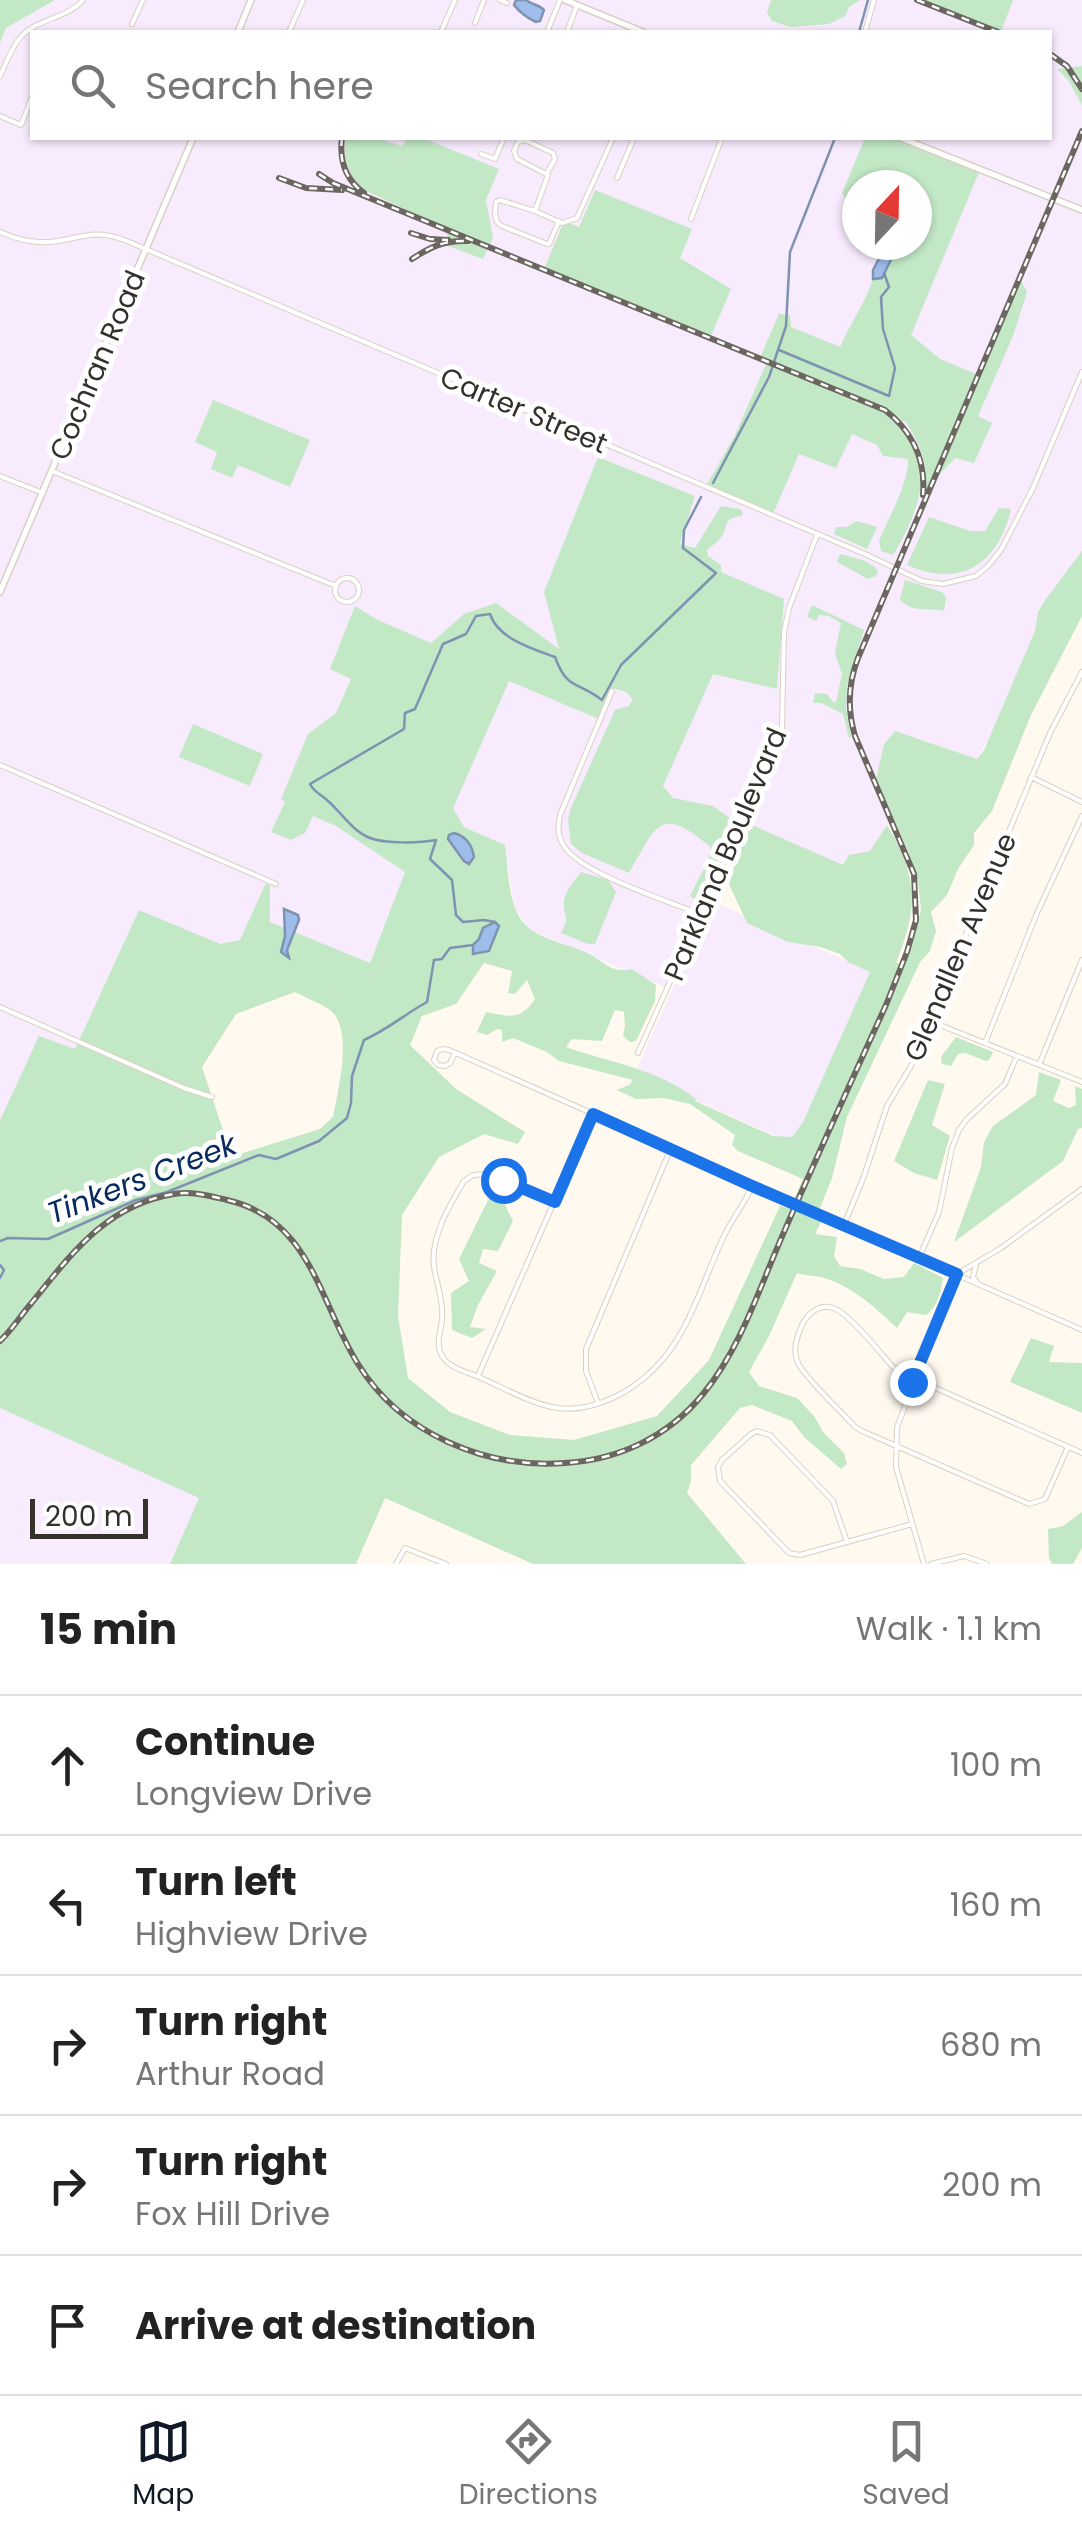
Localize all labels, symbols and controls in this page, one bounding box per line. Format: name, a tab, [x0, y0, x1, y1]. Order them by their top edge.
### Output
search box	[30, 30, 1052, 140]
icon: search	[65, 58, 120, 113]
text: Search here	[145, 59, 374, 112]
north arrow	[842, 170, 932, 260]
street label: Cochran Road	[40, 265, 155, 466]
street label: Carter Street	[434, 358, 614, 463]
street label: Parkland Boulevard	[654, 722, 796, 987]
street label: Glenallen Avenue	[895, 827, 1026, 1067]
water label: Tinkers Creek	[41, 1122, 244, 1234]
route start	[481, 1158, 527, 1204]
route end	[890, 1360, 936, 1406]
scale bar	[30, 1494, 148, 1538]
text: 200 m	[45, 1497, 133, 1536]
text: 15 min	[40, 1600, 177, 1659]
text: Walk · 1.1 km	[856, 1606, 1042, 1651]
text: Continue	[135, 1715, 315, 1768]
icon: ahead	[40, 1738, 95, 1793]
text: 100 m	[950, 1742, 1042, 1787]
text: Longview Drive	[135, 1771, 372, 1816]
text: Turn left	[135, 1855, 297, 1908]
icon: left	[40, 1878, 95, 1933]
text: 160 m	[950, 1882, 1042, 1927]
text: Highview Drive	[135, 1911, 368, 1956]
text: Turn right	[135, 1995, 327, 2048]
icon: right	[40, 2018, 95, 2073]
text: 680 m	[940, 2022, 1042, 2067]
text: Arthur Road	[135, 2051, 325, 2096]
text: Turn right	[135, 2135, 327, 2188]
icon: right	[40, 2158, 95, 2213]
text: 200 m	[942, 2162, 1042, 2207]
text: Fox Hill Drive	[135, 2191, 330, 2236]
icon: arrive	[40, 2298, 95, 2353]
text: Arrive at destination	[135, 2299, 536, 2352]
tab: Map	[132, 2414, 194, 2516]
tab: Directions	[459, 2414, 598, 2516]
tab: Saved	[862, 2414, 950, 2516]

